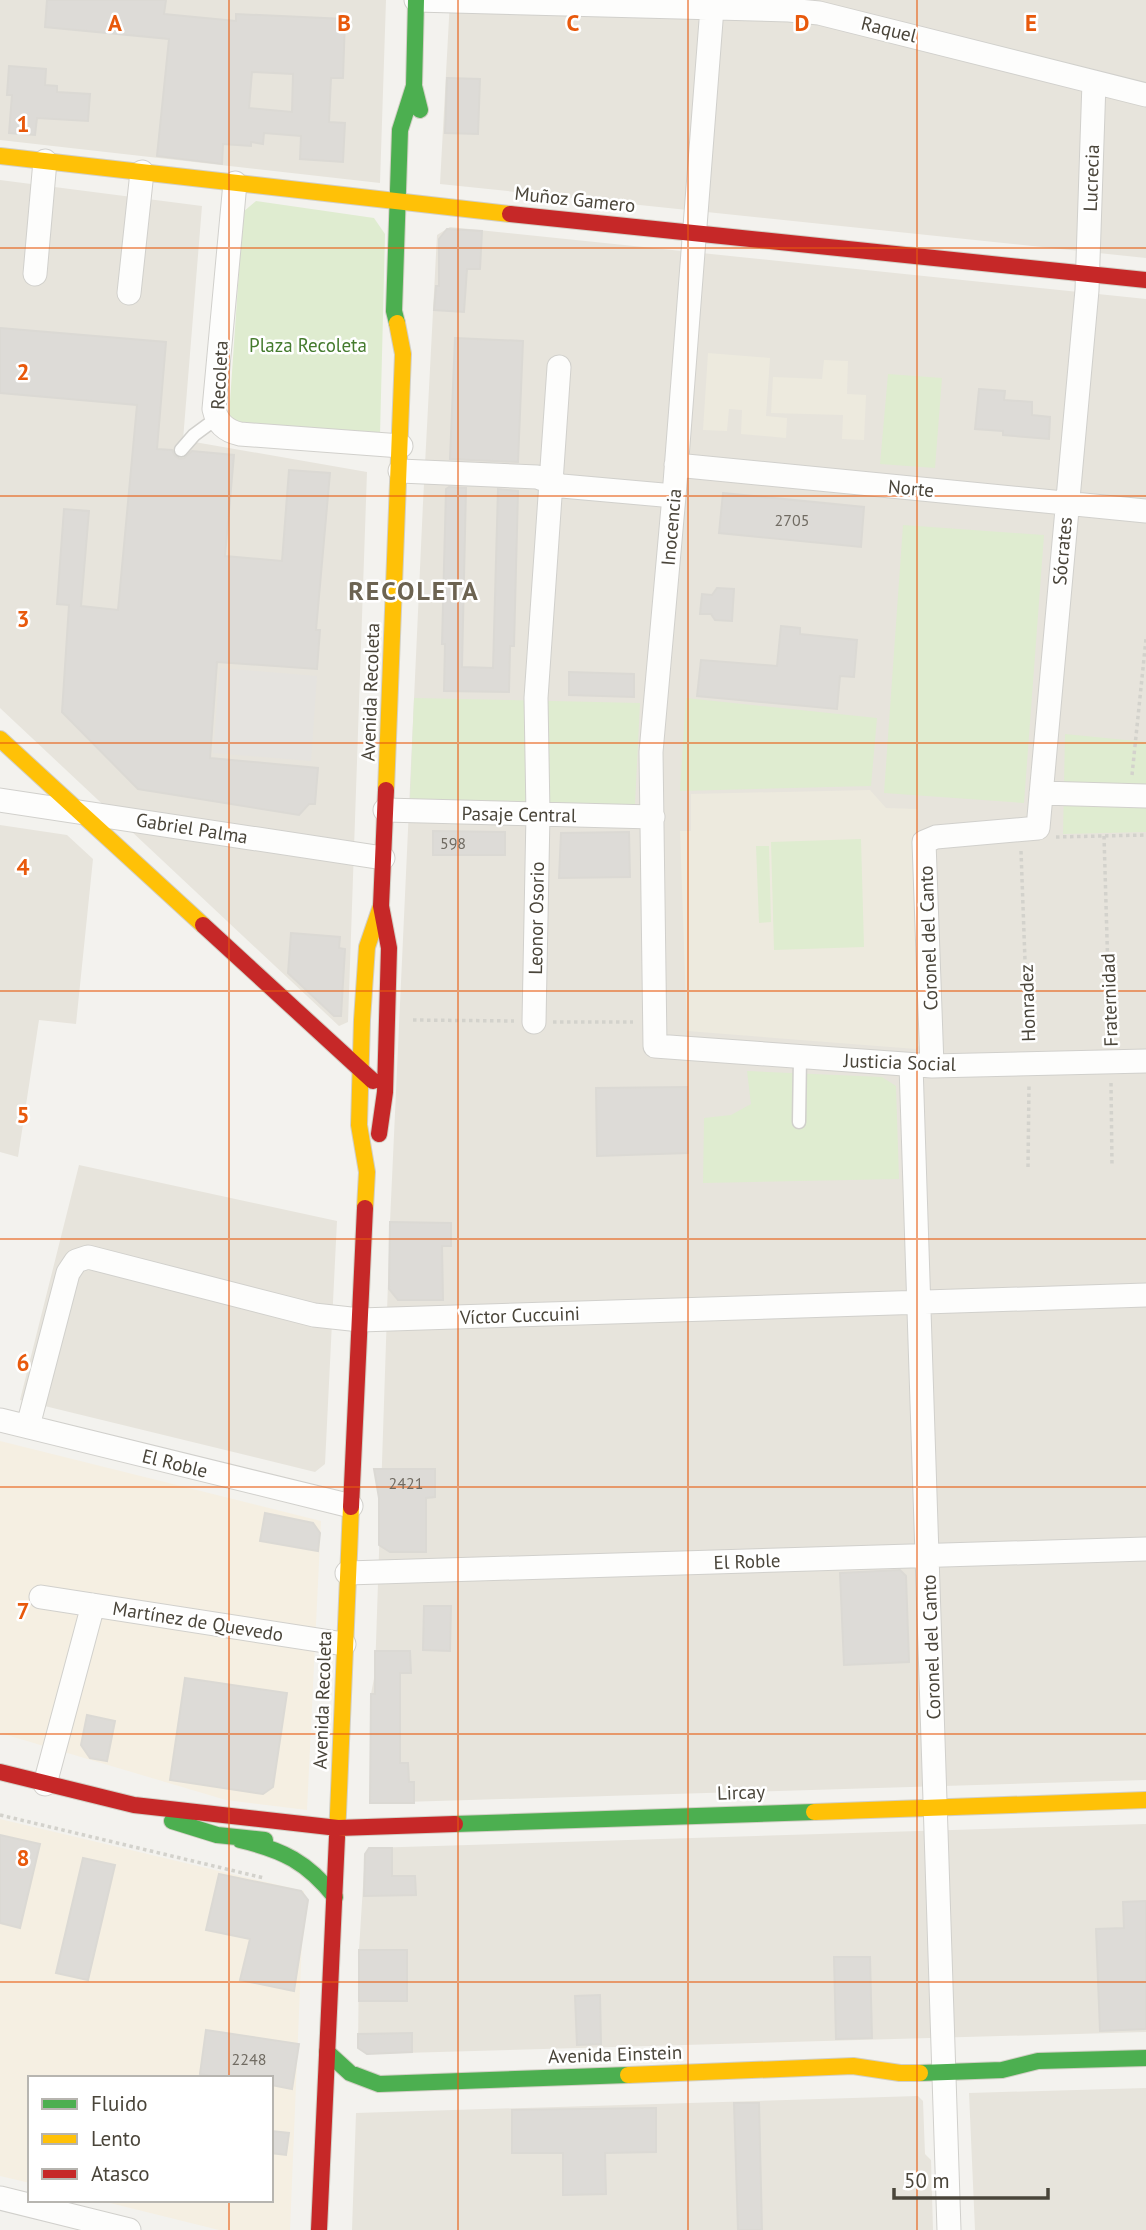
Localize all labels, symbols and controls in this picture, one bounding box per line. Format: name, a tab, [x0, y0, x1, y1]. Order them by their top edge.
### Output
text: A	[108, 8, 122, 37]
text: B	[337, 8, 351, 37]
text: C	[567, 8, 580, 37]
text: D	[795, 8, 809, 37]
text: E	[1025, 8, 1037, 37]
street label: Raquel	[859, 11, 920, 48]
text: 1	[16, 109, 30, 138]
street label: Lucrecia	[1078, 144, 1104, 212]
street label: Muñoz Gamero	[513, 181, 637, 217]
park label: Plaza Recoleta	[249, 333, 367, 357]
street label: Recoleta	[205, 340, 233, 410]
text: 2	[16, 357, 30, 386]
street label: Norte	[887, 474, 935, 502]
street label: Inocencia	[656, 487, 686, 567]
house number: 2705	[775, 510, 809, 530]
street label: Sócrates	[1047, 516, 1077, 586]
district label: RECOLETA	[348, 574, 480, 607]
text: 3	[16, 604, 30, 633]
street label: Avenida Recoleta	[356, 622, 384, 762]
street label: Pasaje Central	[461, 801, 577, 827]
street label: Gabriel Palma	[134, 807, 250, 849]
house number: 598	[440, 833, 466, 853]
text: 4	[16, 852, 30, 881]
street label: Leonor Osorio	[523, 861, 549, 975]
street label: Coronel del Canto	[913, 865, 943, 1011]
street label: Fraternidad	[1095, 953, 1123, 1047]
street label: Honradez	[1014, 964, 1040, 1042]
street label: Justicia Social	[842, 1048, 957, 1076]
text: 5	[16, 1100, 30, 1129]
street label: Víctor Cuccuini	[459, 1301, 580, 1329]
text: 6	[16, 1348, 30, 1377]
street label: El Roble	[140, 1443, 210, 1483]
house number: 2421	[389, 1473, 423, 1493]
street label: El Roble	[713, 1548, 781, 1574]
street label: Coronel del Canto	[916, 1574, 946, 1720]
text: 7	[16, 1596, 30, 1625]
street label: Martínez de Quevedo	[111, 1596, 285, 1646]
street label: Avenida Recoleta	[308, 1630, 336, 1770]
street label: Lircay	[716, 1779, 766, 1805]
text: 8	[16, 1843, 30, 1872]
street label: Avenida Einstein	[547, 2040, 683, 2068]
house number: 2248	[232, 2049, 266, 2069]
legend	[28, 2076, 273, 2202]
text: Fluido	[91, 2090, 148, 2117]
text: Lento	[91, 2125, 141, 2152]
scale bar	[894, 2156, 1048, 2200]
text: Atasco	[91, 2160, 150, 2187]
text: 50 m	[904, 2167, 950, 2194]

